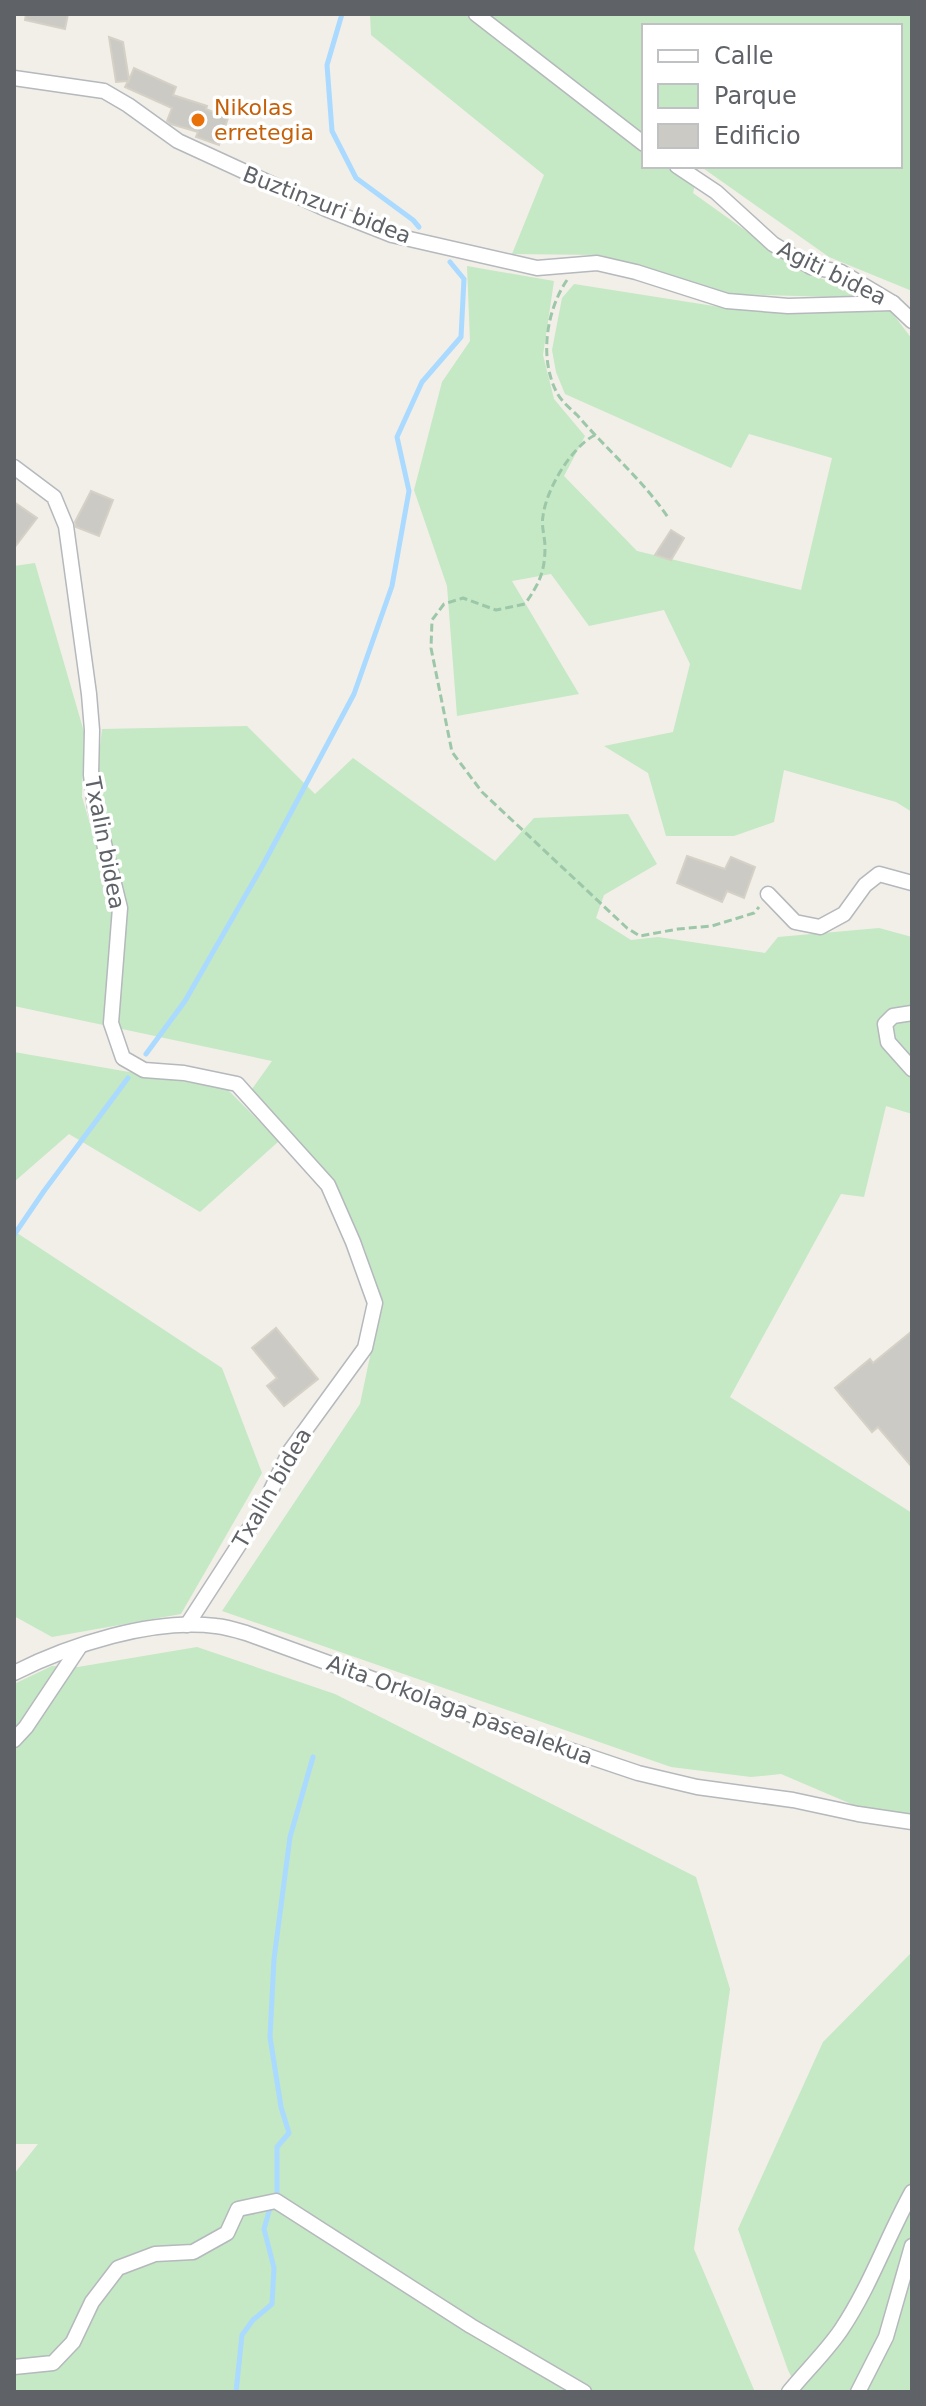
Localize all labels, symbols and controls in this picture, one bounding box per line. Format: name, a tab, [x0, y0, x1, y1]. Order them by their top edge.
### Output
legend	[642, 24, 902, 168]
text: Calle	[714, 42, 774, 70]
text: Parque	[714, 82, 797, 110]
place label: Nikolas erretegia	[214, 95, 314, 145]
marker: Nikolas erretegia	[189, 111, 207, 129]
text: Edificio	[714, 122, 801, 150]
street label: Buztinzuri bidea	[239, 161, 415, 249]
street label: Agiti bidea	[774, 236, 890, 310]
street label: Txalin bidea	[80, 774, 130, 911]
street label: Txalin bidea	[227, 1424, 316, 1553]
street label: Aita Orkolaga pasealekua	[324, 1650, 596, 1770]

